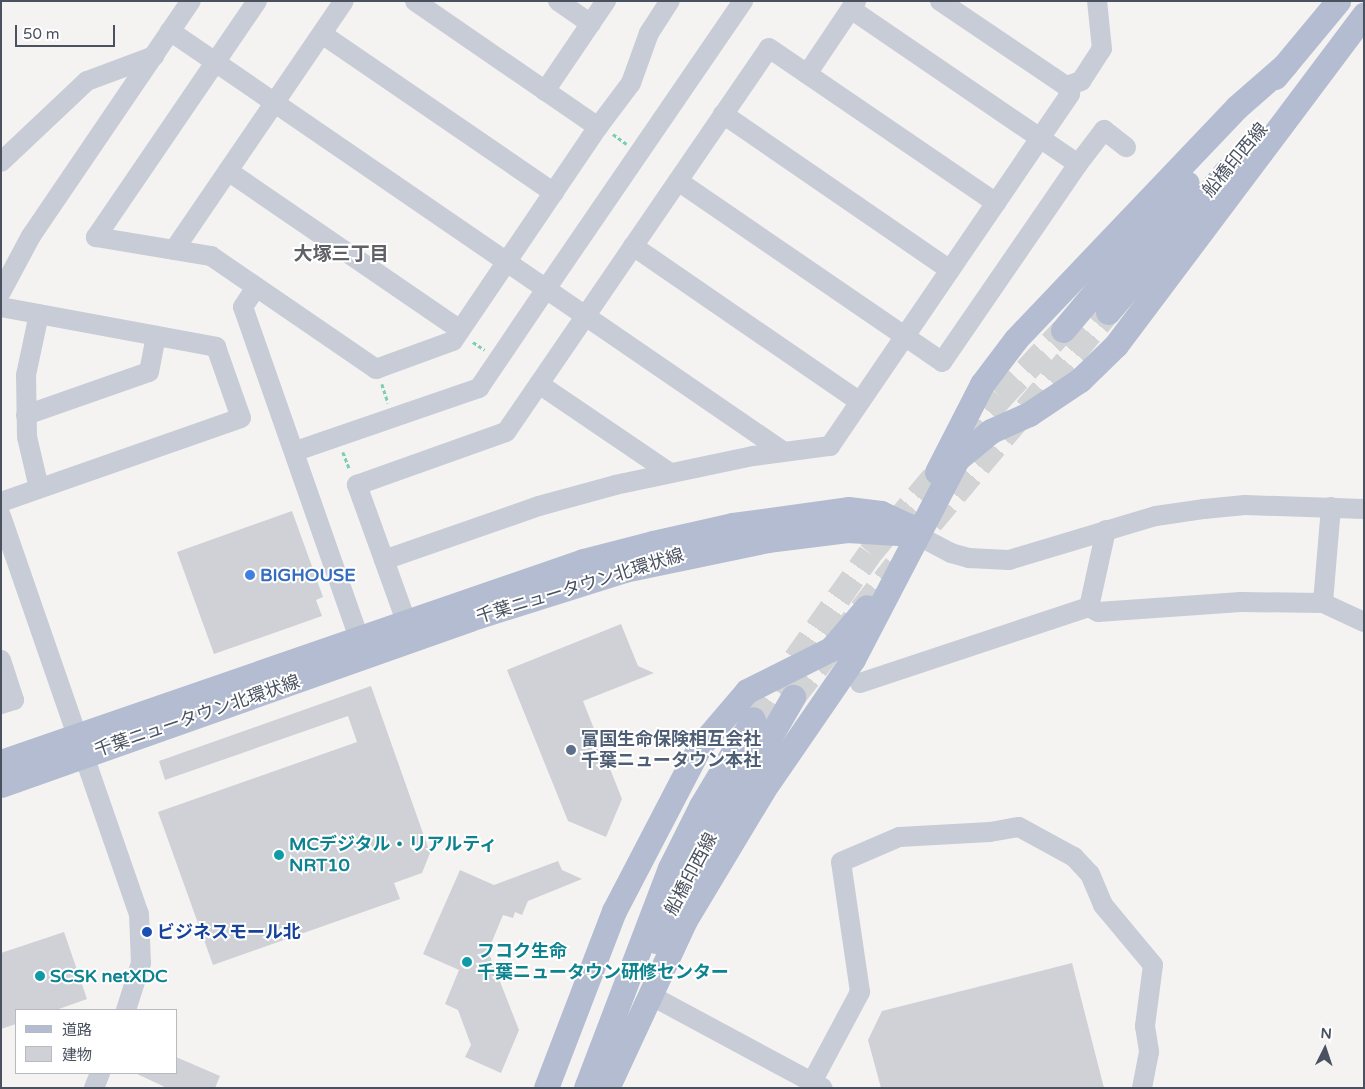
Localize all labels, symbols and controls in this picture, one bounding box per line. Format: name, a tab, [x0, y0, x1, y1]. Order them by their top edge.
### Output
scale bar	[18, 15, 118, 47]
text: 50 m	[23, 25, 60, 43]
street label: 船橋印西線	[1198, 119, 1272, 201]
district label: 大塚三丁目	[294, 244, 388, 266]
street label: 千葉ニュータウン北環状線	[474, 544, 686, 628]
place label: BIGHOUSE	[260, 564, 356, 586]
marker: BIGHOUSE	[244, 569, 256, 581]
street label: 千葉ニュータウン北環状線	[91, 671, 303, 761]
place label: 富国生命保険相互会社 千葉ニュータウン本社	[581, 729, 761, 772]
marker: 富国生命保険相互会社 千葉ニュータウン本社	[565, 744, 577, 756]
street label: 船橋印西線	[660, 829, 722, 919]
place label: MCデジタル・リアルティ NRT10	[289, 834, 499, 876]
marker: MCデジタル・リアルティ NRT10	[273, 849, 285, 861]
place label: ビジネスモール北	[157, 921, 301, 943]
marker: ビジネスモール北	[141, 926, 153, 938]
place label: フコク生命 千葉ニュータウン研修センター	[477, 941, 729, 984]
marker: フコク生命 千葉ニュータウン研修センター	[461, 956, 473, 968]
place label: SCSK netXDC	[50, 965, 168, 987]
marker: SCSK netXDC	[34, 970, 46, 982]
legend	[15, 1009, 178, 1074]
text: 道路	[62, 1021, 92, 1039]
north arrow	[1300, 1024, 1350, 1074]
text: N	[1320, 1025, 1332, 1042]
text: 建物	[62, 1046, 92, 1064]

